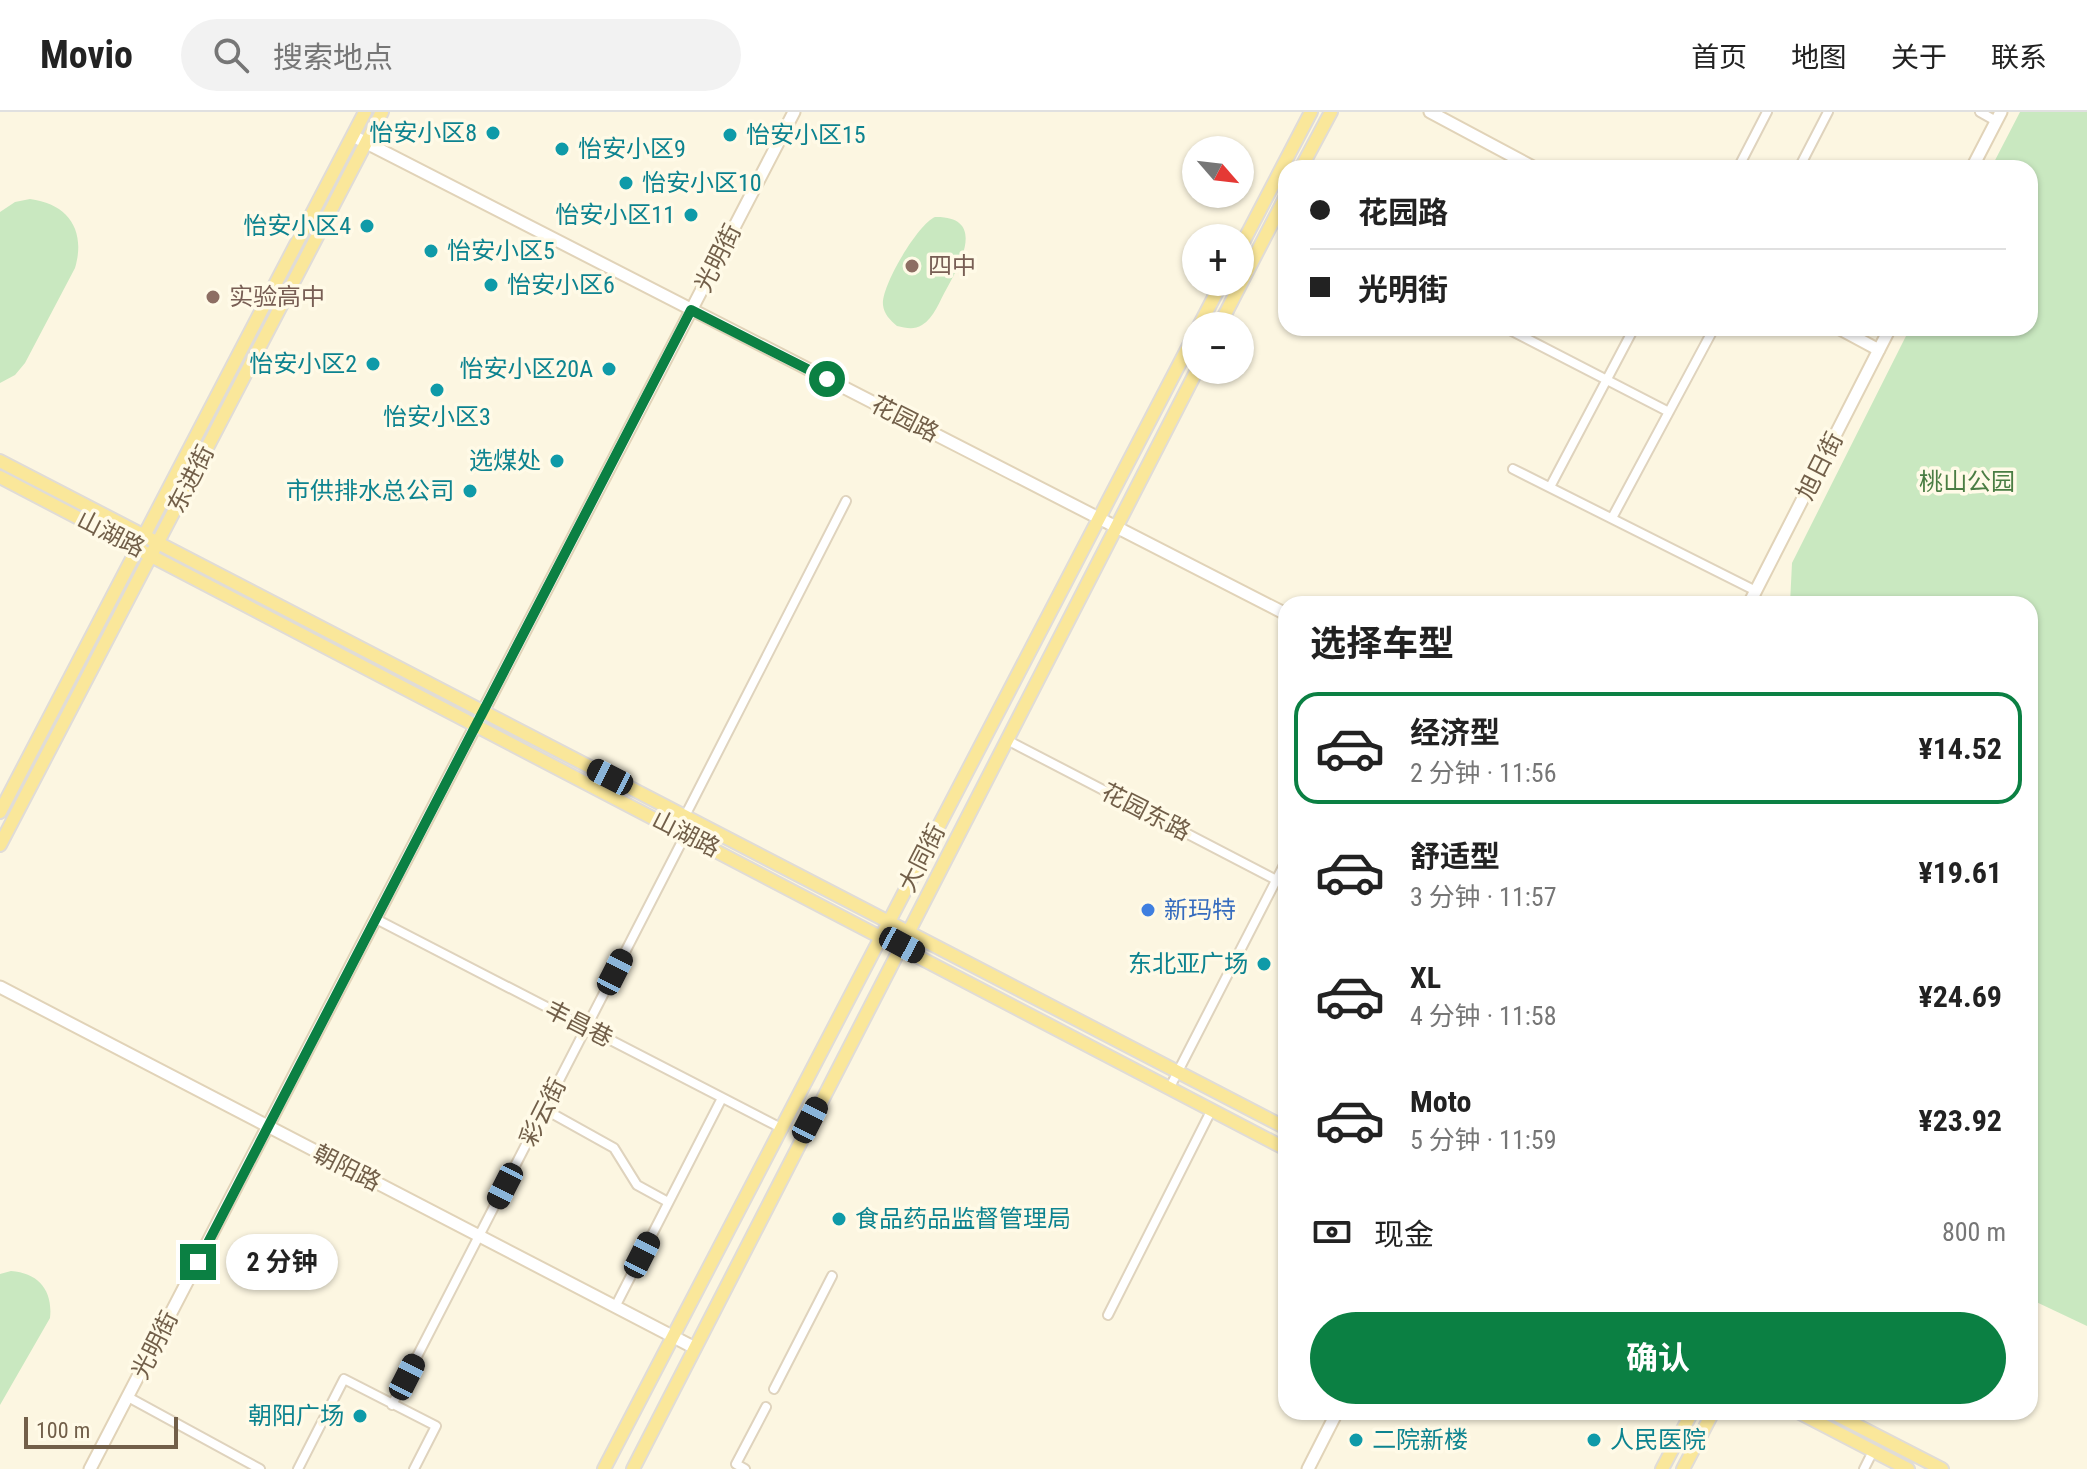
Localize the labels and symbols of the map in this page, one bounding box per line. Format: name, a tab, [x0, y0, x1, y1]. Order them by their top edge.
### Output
place label: 怡安小区8	[369, 119, 477, 147]
place label: 怡安小区15	[746, 121, 866, 149]
marker: 怡安小区8	[484, 124, 502, 142]
marker: 怡安小区15	[721, 126, 739, 144]
place label: 怡安小区9	[578, 135, 686, 163]
north arrow	[1182, 136, 1254, 208]
marker: 怡安小区9	[553, 140, 571, 158]
place label: 怡安小区10	[642, 169, 762, 197]
marker: 怡安小区10	[617, 174, 635, 192]
place label: 怡安小区11	[555, 201, 675, 229]
marker: 怡安小区11	[682, 206, 700, 224]
place label: 怡安小区4	[243, 212, 351, 240]
marker: 怡安小区4	[358, 217, 376, 235]
street label: 光明街	[689, 220, 747, 296]
place label: 怡安小区5	[447, 237, 555, 265]
marker: 怡安小区5	[422, 242, 440, 260]
place label: 四中	[928, 252, 976, 280]
marker: 四中	[903, 257, 921, 275]
place label: 怡安小区6	[507, 271, 615, 299]
marker: 怡安小区6	[482, 276, 500, 294]
place label: 实验高中	[229, 283, 325, 311]
marker: 实验高中	[204, 288, 222, 306]
place label: 怡安小区2	[249, 350, 357, 378]
marker: 怡安小区2	[364, 355, 382, 373]
place label: 怡安小区20A	[459, 355, 593, 383]
marker: 怡安小区20A	[600, 360, 618, 378]
route start	[809, 361, 845, 397]
marker: 怡安小区3	[428, 381, 446, 399]
street label: 花园路	[867, 390, 943, 448]
place label: 怡安小区3	[383, 403, 491, 431]
street label: 旭日街	[1791, 428, 1849, 504]
street label: 东进街	[162, 441, 220, 517]
place label: 选煤处	[469, 447, 541, 475]
marker: 选煤处	[548, 452, 566, 470]
park label: 桃山公园	[1919, 468, 2015, 496]
place label: 市供排水总公司	[286, 477, 454, 505]
marker: 市供排水总公司	[461, 482, 479, 500]
street label: 山湖路	[73, 505, 149, 563]
car	[583, 755, 637, 799]
street label: 花园东路	[1097, 778, 1195, 846]
street label: 山湖路	[648, 805, 724, 863]
street label: 大同街	[893, 820, 951, 896]
place label: 新玛特	[1164, 896, 1236, 924]
marker: 新玛特	[1139, 901, 1157, 919]
car	[875, 923, 929, 967]
car	[593, 945, 637, 999]
place label: 东北亚广场	[1128, 950, 1248, 978]
marker: 东北亚广场	[1255, 955, 1273, 973]
street label: 丰昌巷	[541, 995, 617, 1053]
street label: 彩云街	[514, 1074, 572, 1150]
car	[788, 1093, 832, 1147]
street label: 朝阳路	[309, 1139, 385, 1197]
car	[483, 1159, 527, 1213]
place label: 食品药品监督管理局	[855, 1205, 1071, 1233]
marker: 食品药品监督管理局	[830, 1210, 848, 1228]
car	[620, 1228, 664, 1282]
callout: 2 分钟	[226, 1234, 338, 1290]
route end	[180, 1244, 216, 1280]
street label: 光明街	[126, 1307, 184, 1383]
car	[385, 1350, 429, 1404]
place label: 朝阳广场	[248, 1402, 344, 1430]
marker: 朝阳广场	[351, 1407, 369, 1425]
scale bar	[24, 1413, 178, 1449]
place label: 二院新楼	[1372, 1426, 1468, 1454]
place label: 人民医院	[1610, 1426, 1706, 1454]
marker: 二院新楼	[1347, 1431, 1365, 1449]
marker: 人民医院	[1585, 1431, 1603, 1449]

